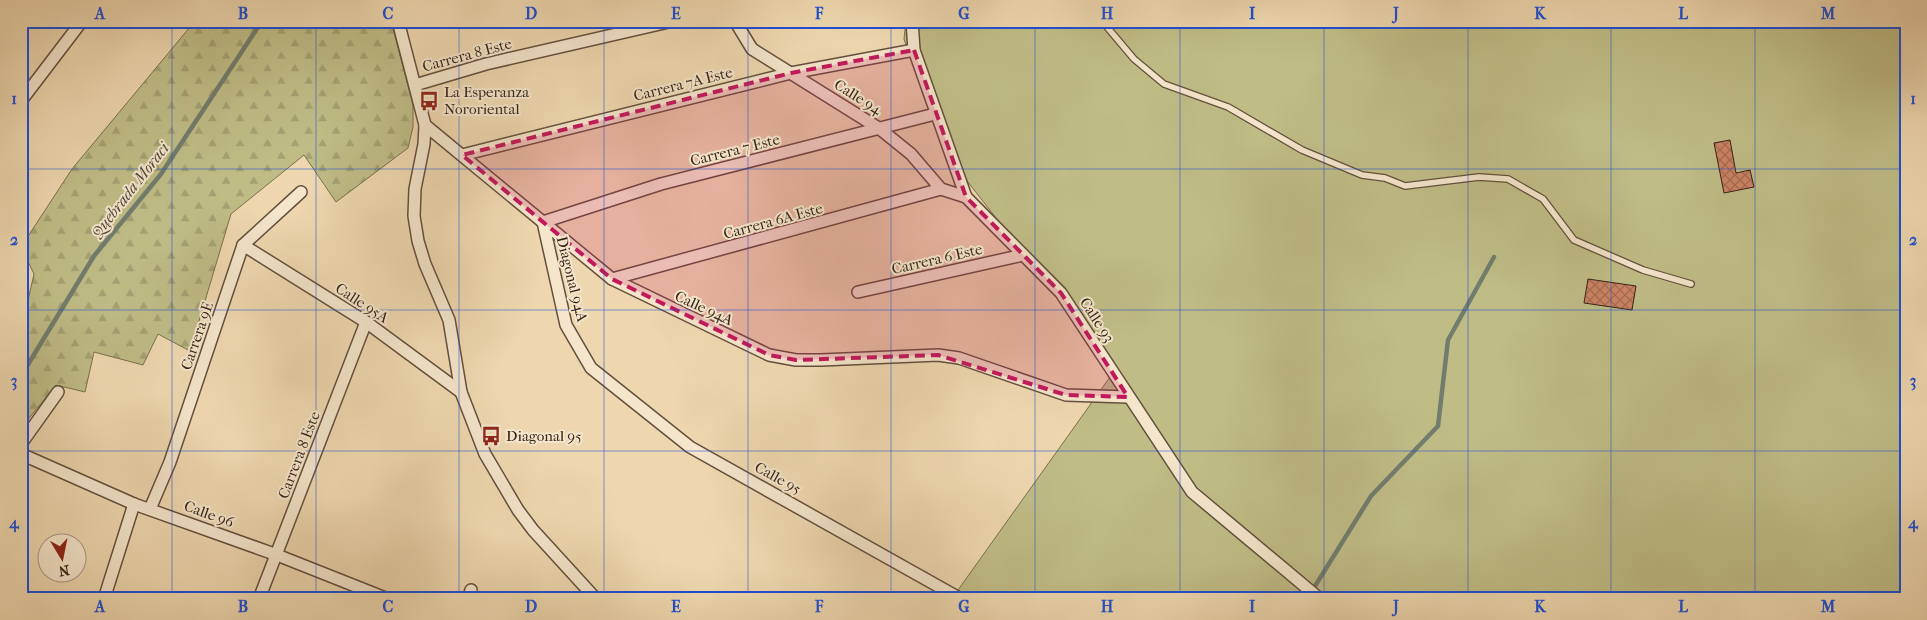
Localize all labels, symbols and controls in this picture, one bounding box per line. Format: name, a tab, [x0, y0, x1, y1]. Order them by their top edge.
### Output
text: A	[94, 4, 106, 23]
text: B	[238, 4, 248, 23]
text: C	[383, 4, 394, 23]
text: D	[525, 4, 537, 23]
text: E	[671, 4, 681, 23]
text: F	[814, 4, 824, 23]
text: G	[958, 4, 970, 23]
text: H	[1101, 4, 1114, 23]
text: I	[1249, 4, 1256, 23]
text: J	[1391, 4, 1399, 24]
text: K	[1534, 4, 1547, 23]
text: L	[1678, 4, 1688, 23]
text: M	[1820, 4, 1836, 23]
street label: Carrera 8 Este	[420, 34, 514, 76]
street label: Carrera 7A Este	[632, 63, 735, 105]
street label: Calle 94	[831, 75, 886, 119]
place label: La Esperanza Nororiental	[444, 83, 530, 118]
text: 1	[11, 89, 17, 108]
text: 1	[1910, 89, 1916, 108]
bus stop icon: La Esperanza Nororiental	[418, 90, 440, 112]
street label: Carrera 7 Este	[688, 130, 782, 170]
water label: Quebrada Moraci	[87, 138, 175, 243]
street label: Carrera 6A Este	[721, 199, 825, 243]
text: 2	[10, 230, 18, 249]
text: 2	[1909, 230, 1917, 249]
street label: Diagonal 94A	[553, 234, 591, 324]
street label: Carrera 6 Este	[890, 240, 985, 278]
street label: Calle 95A	[332, 279, 392, 327]
street label: Calle 94A	[672, 287, 736, 329]
street label: Calle 93	[1076, 294, 1118, 346]
street label: Carrera 9E	[177, 300, 217, 372]
text: 3	[11, 371, 17, 391]
text: 3	[1910, 371, 1916, 391]
street label: Carrera 8 Este	[274, 408, 324, 501]
bus stop icon: Diagonal 95	[480, 425, 502, 447]
place label: Diagonal 95	[506, 427, 582, 445]
street label: Calle 95	[752, 458, 804, 498]
street label: Calle 96	[182, 497, 237, 532]
text: 4	[8, 513, 20, 533]
text: 4	[1907, 513, 1919, 533]
north arrow	[38, 532, 88, 582]
text: N	[57, 561, 71, 580]
text: A	[94, 597, 106, 616]
text: B	[238, 597, 248, 616]
text: C	[383, 597, 394, 616]
text: D	[525, 597, 537, 616]
text: E	[671, 597, 681, 616]
text: F	[814, 597, 824, 616]
text: G	[958, 597, 970, 616]
text: H	[1101, 597, 1114, 616]
text: I	[1249, 597, 1256, 616]
text: J	[1391, 597, 1399, 617]
text: K	[1534, 597, 1547, 616]
text: L	[1678, 597, 1688, 616]
text: M	[1820, 597, 1836, 616]

